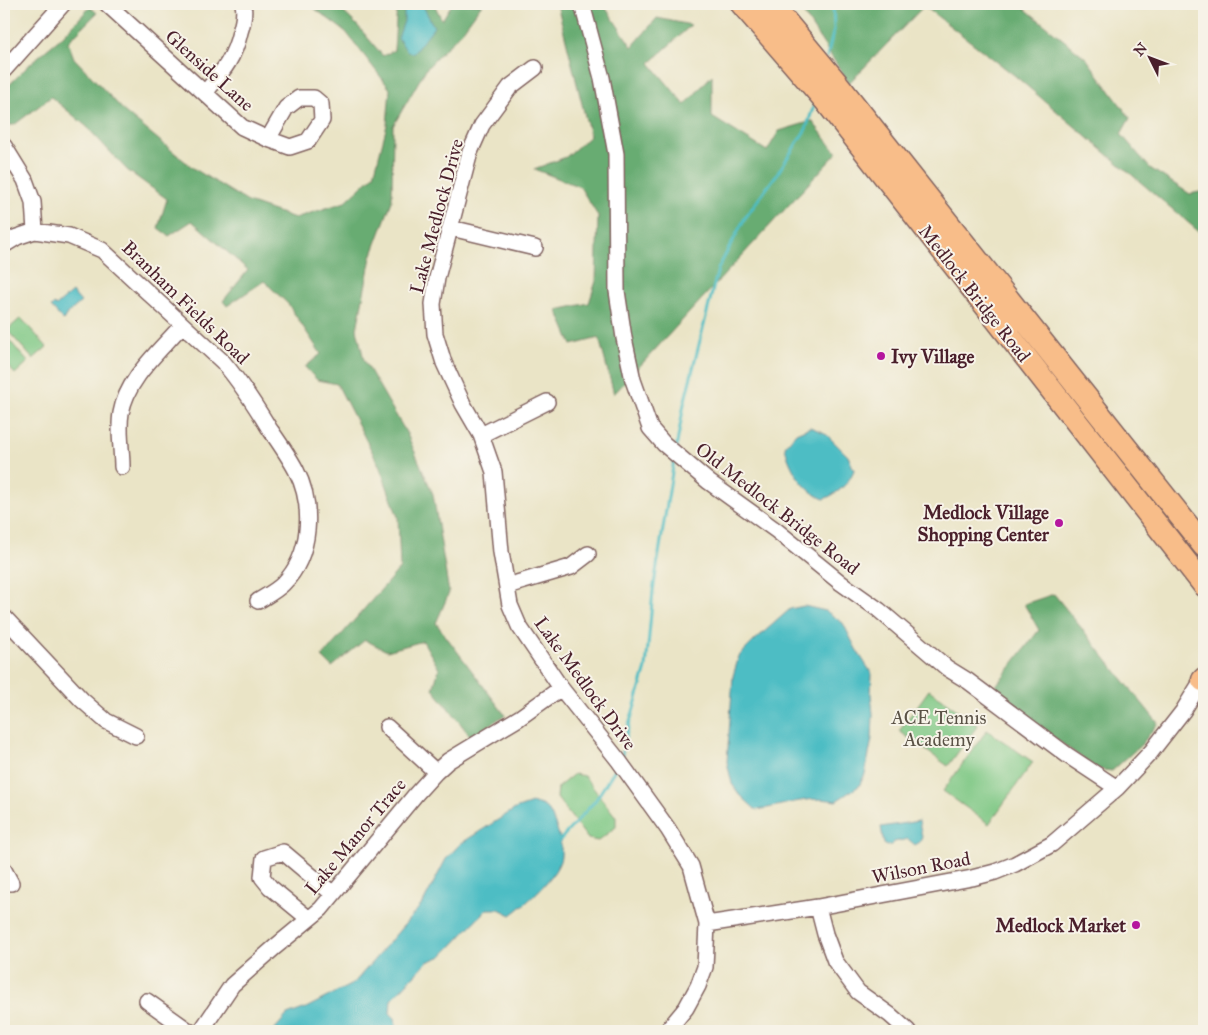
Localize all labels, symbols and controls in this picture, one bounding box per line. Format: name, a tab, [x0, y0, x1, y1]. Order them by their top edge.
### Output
street label: Glenside Lane	[161, 25, 259, 116]
north arrow	[1126, 32, 1176, 82]
text: N	[1130, 39, 1151, 60]
street label: Lake Medlock Drive	[405, 136, 468, 296]
street label: Medlock Bridge Road	[913, 220, 1036, 368]
street label: Branham Fields Road	[117, 236, 254, 369]
place label: Ivy Village	[891, 345, 974, 369]
marker: Ivy Village	[875, 350, 887, 362]
street label: Old Medlock Bridge Road	[691, 437, 864, 581]
place label: Medlock Village Shopping Center	[918, 501, 1050, 547]
marker: Medlock Village Shopping Center	[1053, 517, 1065, 529]
street label: Lake Medlock Drive	[529, 612, 642, 755]
park label: ACE Tennis Academy	[890, 706, 987, 751]
street label: Lake Manor Trace	[300, 773, 411, 899]
street label: Wilson Road	[870, 847, 973, 888]
place label: Medlock Market	[996, 914, 1126, 937]
marker: Medlock Market	[1130, 919, 1142, 931]

